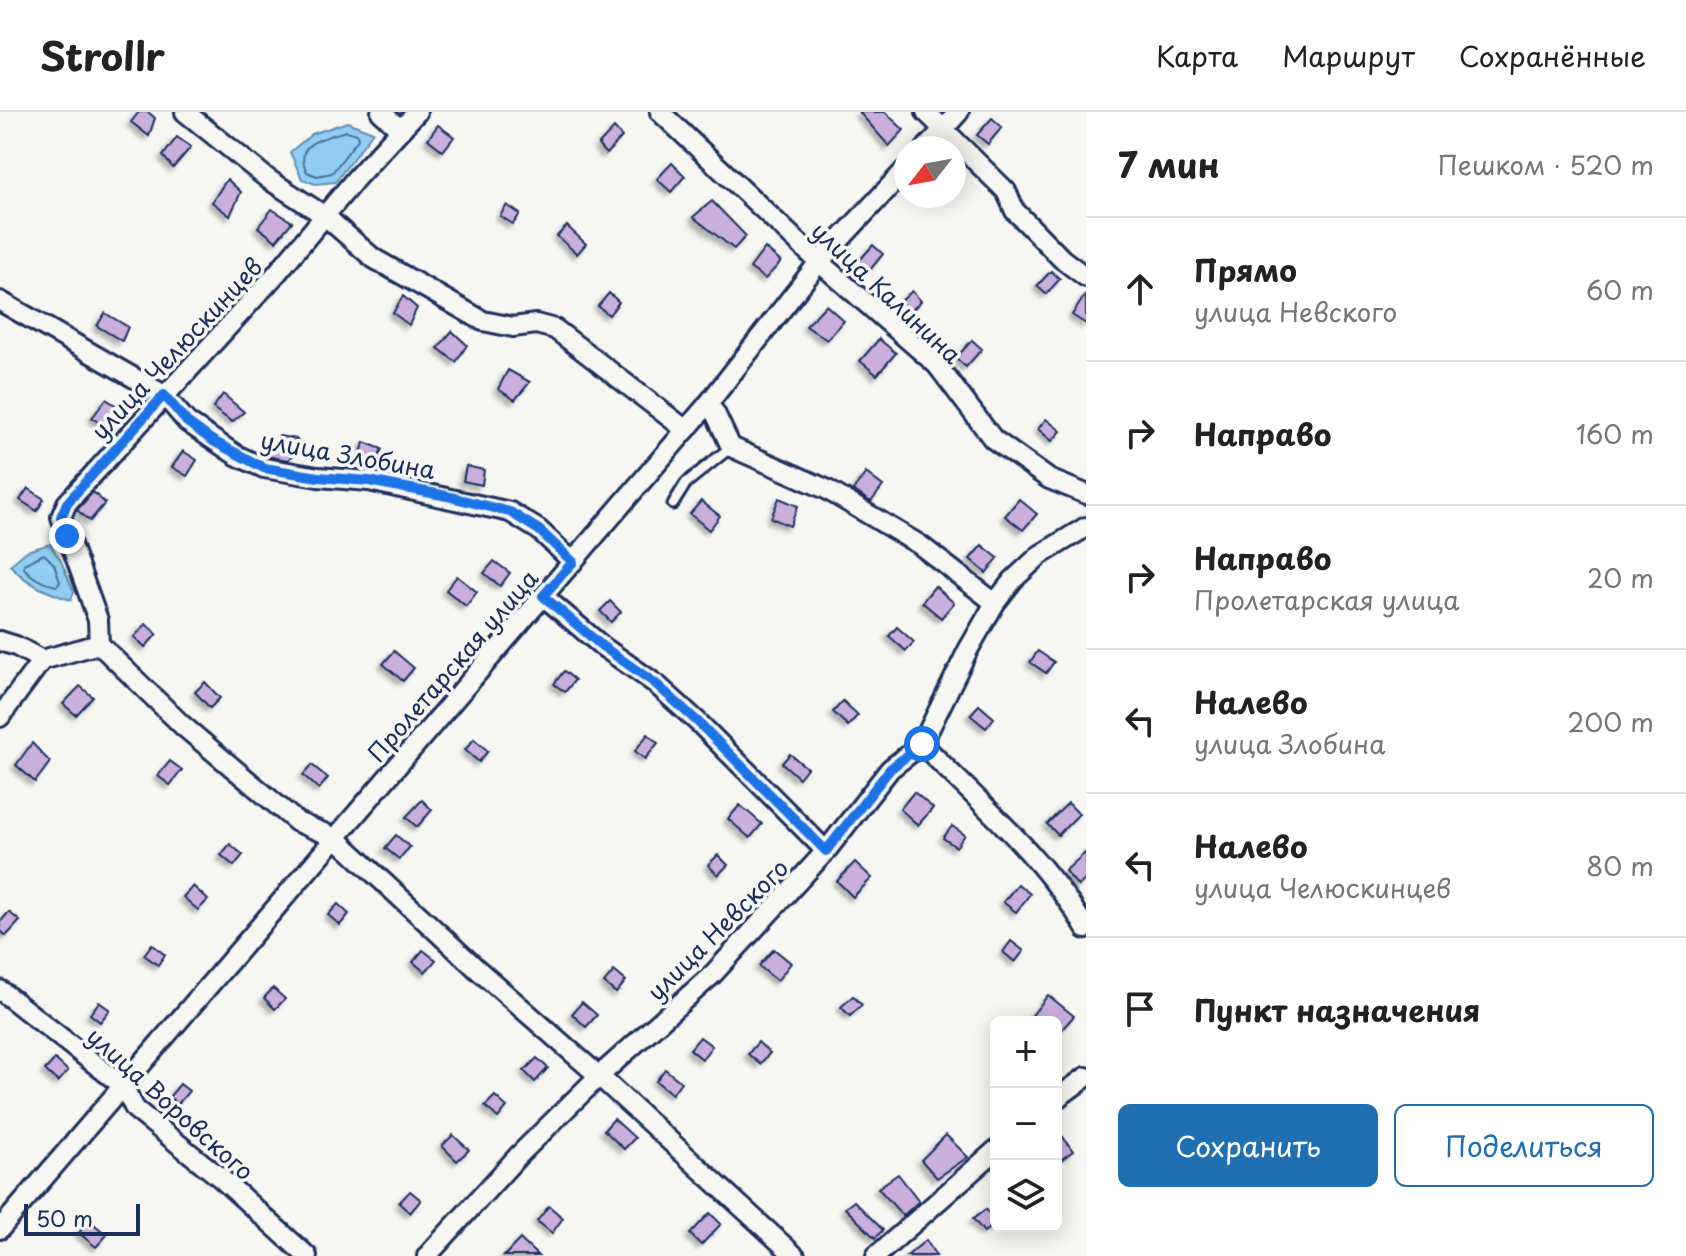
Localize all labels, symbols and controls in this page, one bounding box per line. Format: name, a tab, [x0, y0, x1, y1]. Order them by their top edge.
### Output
text: Strollr	[40, 27, 165, 84]
text: Карта	[1156, 34, 1238, 77]
text: Маршрут	[1282, 34, 1415, 77]
text: Сохранённые	[1459, 34, 1646, 77]
north arrow	[894, 136, 966, 208]
text: 7 мин	[1118, 138, 1220, 190]
text: Пешком · 520 m	[1438, 145, 1654, 184]
street label: улица Калинина	[804, 213, 970, 371]
text: Прямо	[1194, 247, 1297, 292]
street label: улица Челюскинцев	[82, 249, 270, 447]
icon: ahead	[1118, 267, 1162, 311]
text: 60 m	[1586, 270, 1654, 309]
text: улица Невского	[1194, 292, 1397, 331]
icon: right	[1118, 411, 1162, 455]
text: Направо	[1194, 411, 1332, 456]
text: 160 m	[1576, 414, 1654, 453]
street label: улица Злобина	[258, 421, 438, 487]
route end	[49, 518, 85, 554]
text: Направо	[1194, 535, 1332, 580]
icon: right	[1118, 555, 1162, 599]
text: 20 m	[1587, 558, 1654, 597]
street label: Пролетарская улица	[358, 561, 546, 769]
text: Пролетарская улица	[1194, 580, 1460, 619]
text: Налево	[1194, 679, 1308, 724]
icon: left	[1118, 699, 1162, 743]
text: 200 m	[1567, 702, 1654, 741]
text: улица Злобина	[1194, 724, 1386, 763]
route start	[904, 726, 940, 762]
text: Налево	[1194, 823, 1308, 868]
icon: left	[1118, 843, 1162, 887]
text: 80 m	[1586, 846, 1654, 885]
street label: улица Невского	[638, 850, 796, 1008]
text: улица Челюскинцев	[1194, 868, 1451, 907]
icon: arrive	[1118, 987, 1162, 1031]
text: Пункт назначения	[1194, 987, 1480, 1032]
map controls	[990, 1016, 1062, 1232]
button: +	[990, 1016, 1062, 1088]
street label: улица Воровского	[79, 1018, 263, 1188]
button: −	[990, 1088, 1062, 1160]
button: Сохранить	[1118, 1104, 1378, 1187]
button: Поделиться	[1394, 1104, 1654, 1187]
button: layers	[990, 1160, 1062, 1232]
scale bar	[24, 1200, 140, 1236]
text: 50 m	[36, 1201, 93, 1234]

